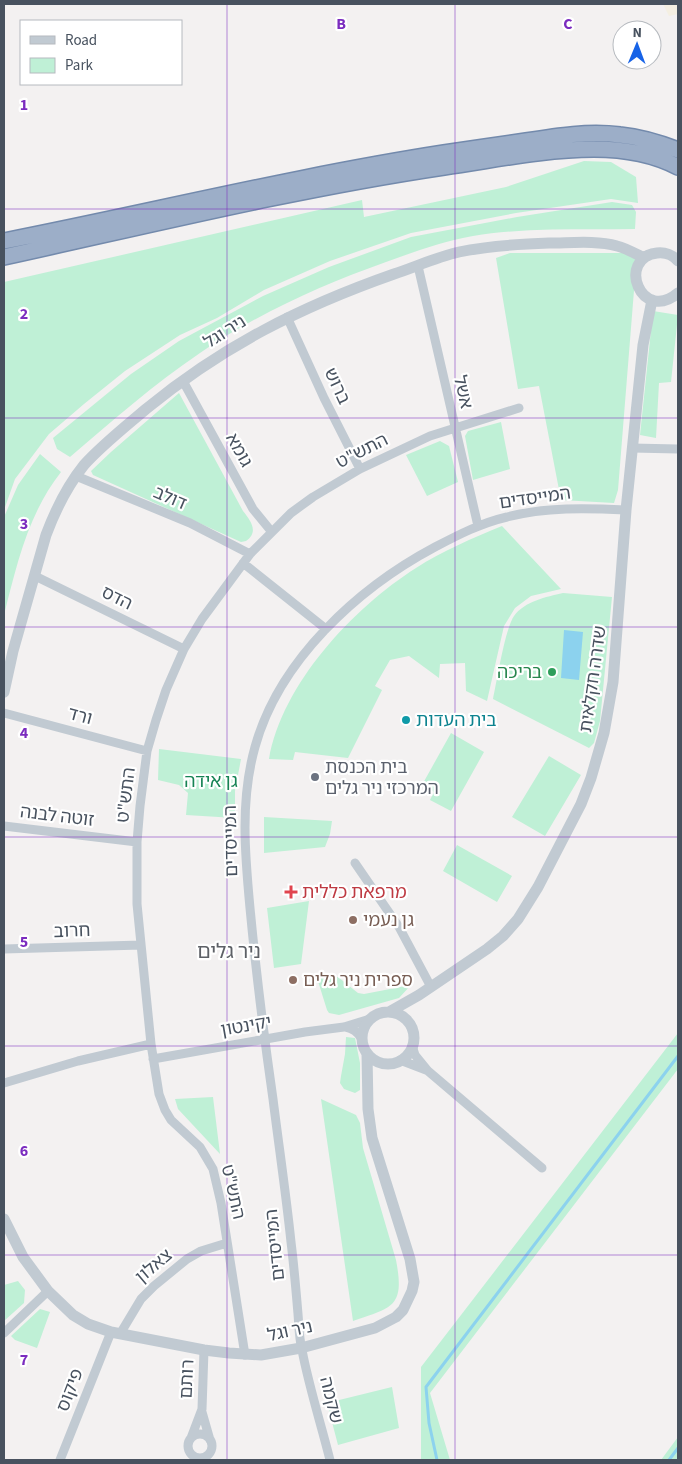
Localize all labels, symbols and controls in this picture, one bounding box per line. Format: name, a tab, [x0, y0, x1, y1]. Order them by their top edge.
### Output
text: B	[336, 13, 346, 35]
text: C	[563, 13, 573, 35]
legend	[20, 20, 182, 85]
north arrow	[612, 20, 662, 70]
text: N	[632, 23, 642, 43]
text: Road	[65, 30, 97, 51]
text: Park	[65, 55, 94, 76]
text: 1	[20, 94, 28, 116]
text: 2	[20, 303, 28, 325]
street label: ניר וגל	[199, 309, 251, 355]
street label: ברוש	[318, 364, 356, 408]
street label: אשל	[447, 373, 479, 411]
street label: התש"ט	[332, 427, 392, 475]
street label: גומא	[219, 428, 259, 472]
street label: דולב	[149, 480, 191, 516]
street label: המייסדים	[498, 481, 572, 515]
text: 3	[20, 513, 28, 535]
street label: הדס	[97, 580, 137, 616]
street label: שדרה חקלאית	[573, 624, 613, 734]
place label: בריכה	[497, 660, 542, 685]
marker: בריכה	[546, 666, 558, 678]
street label: ורד	[65, 701, 95, 731]
place label: בית העדות	[416, 708, 497, 733]
marker: בית העדות	[400, 714, 412, 726]
text: 4	[20, 722, 29, 744]
place label: בית הכנסת המרכזי ניר גלים	[325, 755, 439, 801]
street label: התש"ט	[110, 766, 142, 824]
park label: גן אידה	[184, 769, 238, 794]
marker: בית הכנסת המרכזי ניר גלים	[309, 771, 321, 783]
street label: זוטה לבנה	[19, 799, 96, 833]
street label: המייסדים	[218, 805, 244, 877]
place label: מרפאת כללית	[302, 880, 407, 905]
marker: מרפאת כללית	[284, 885, 298, 899]
place label: גן נעמי	[363, 908, 414, 933]
marker: גן נעמי	[347, 914, 359, 926]
street label: חרוב	[53, 918, 91, 944]
text: 5	[20, 931, 28, 953]
district label: ניר גלים	[197, 938, 261, 966]
place label: ספרית ניר גלים	[303, 968, 413, 993]
marker: ספרית ניר גלים	[287, 974, 299, 986]
street label: יקינטון	[219, 1009, 273, 1043]
text: 6	[20, 1140, 28, 1162]
street label: התש"ט	[215, 1162, 251, 1222]
street label: המייסדים	[259, 1208, 291, 1282]
street label: צאלון	[130, 1243, 178, 1289]
street label: ניר וגל	[265, 1314, 315, 1348]
text: 7	[20, 1349, 28, 1371]
street label: רותם	[173, 1359, 201, 1399]
street label: פיקוס	[50, 1365, 90, 1415]
street label: שקמה	[313, 1374, 349, 1426]

